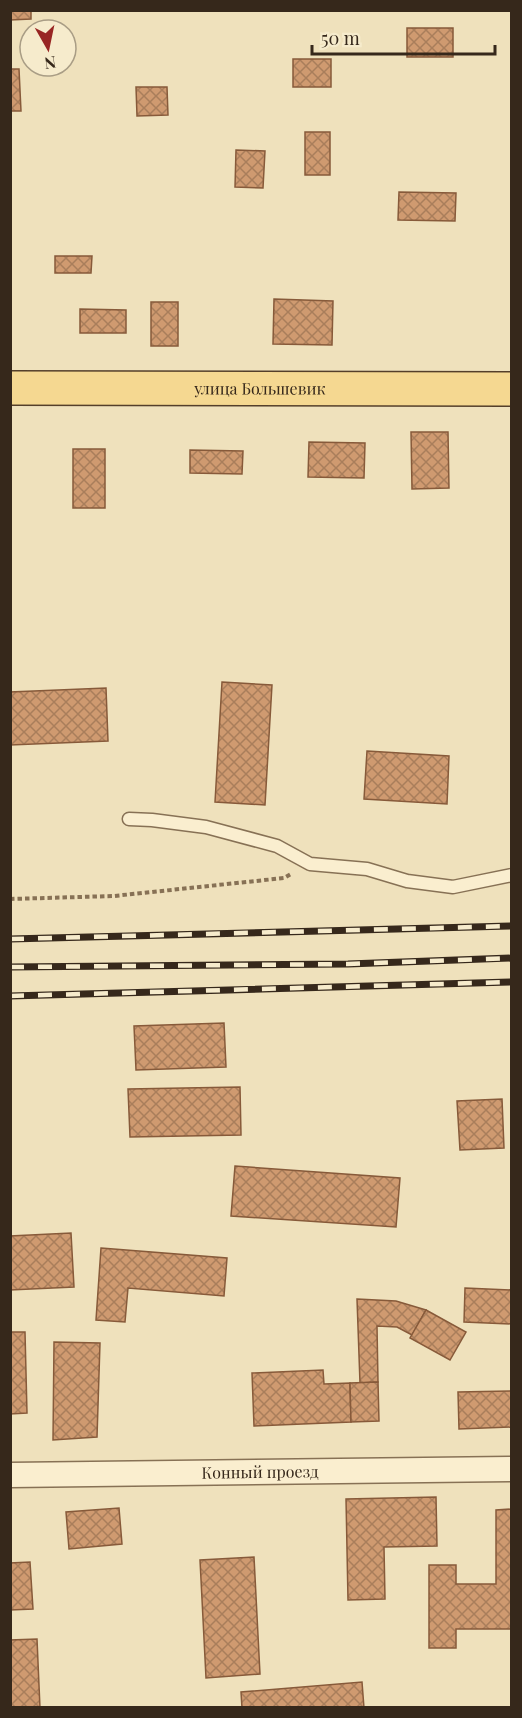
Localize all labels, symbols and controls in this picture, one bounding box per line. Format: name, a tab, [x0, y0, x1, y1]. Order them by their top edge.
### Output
north arrow	[18, 18, 78, 78]
scale bar	[312, 18, 495, 56]
text: 50 m	[321, 26, 360, 50]
text: N	[43, 52, 58, 75]
street label: улица Большевик	[193, 377, 326, 399]
street label: Конный проезд	[201, 1460, 319, 1483]

